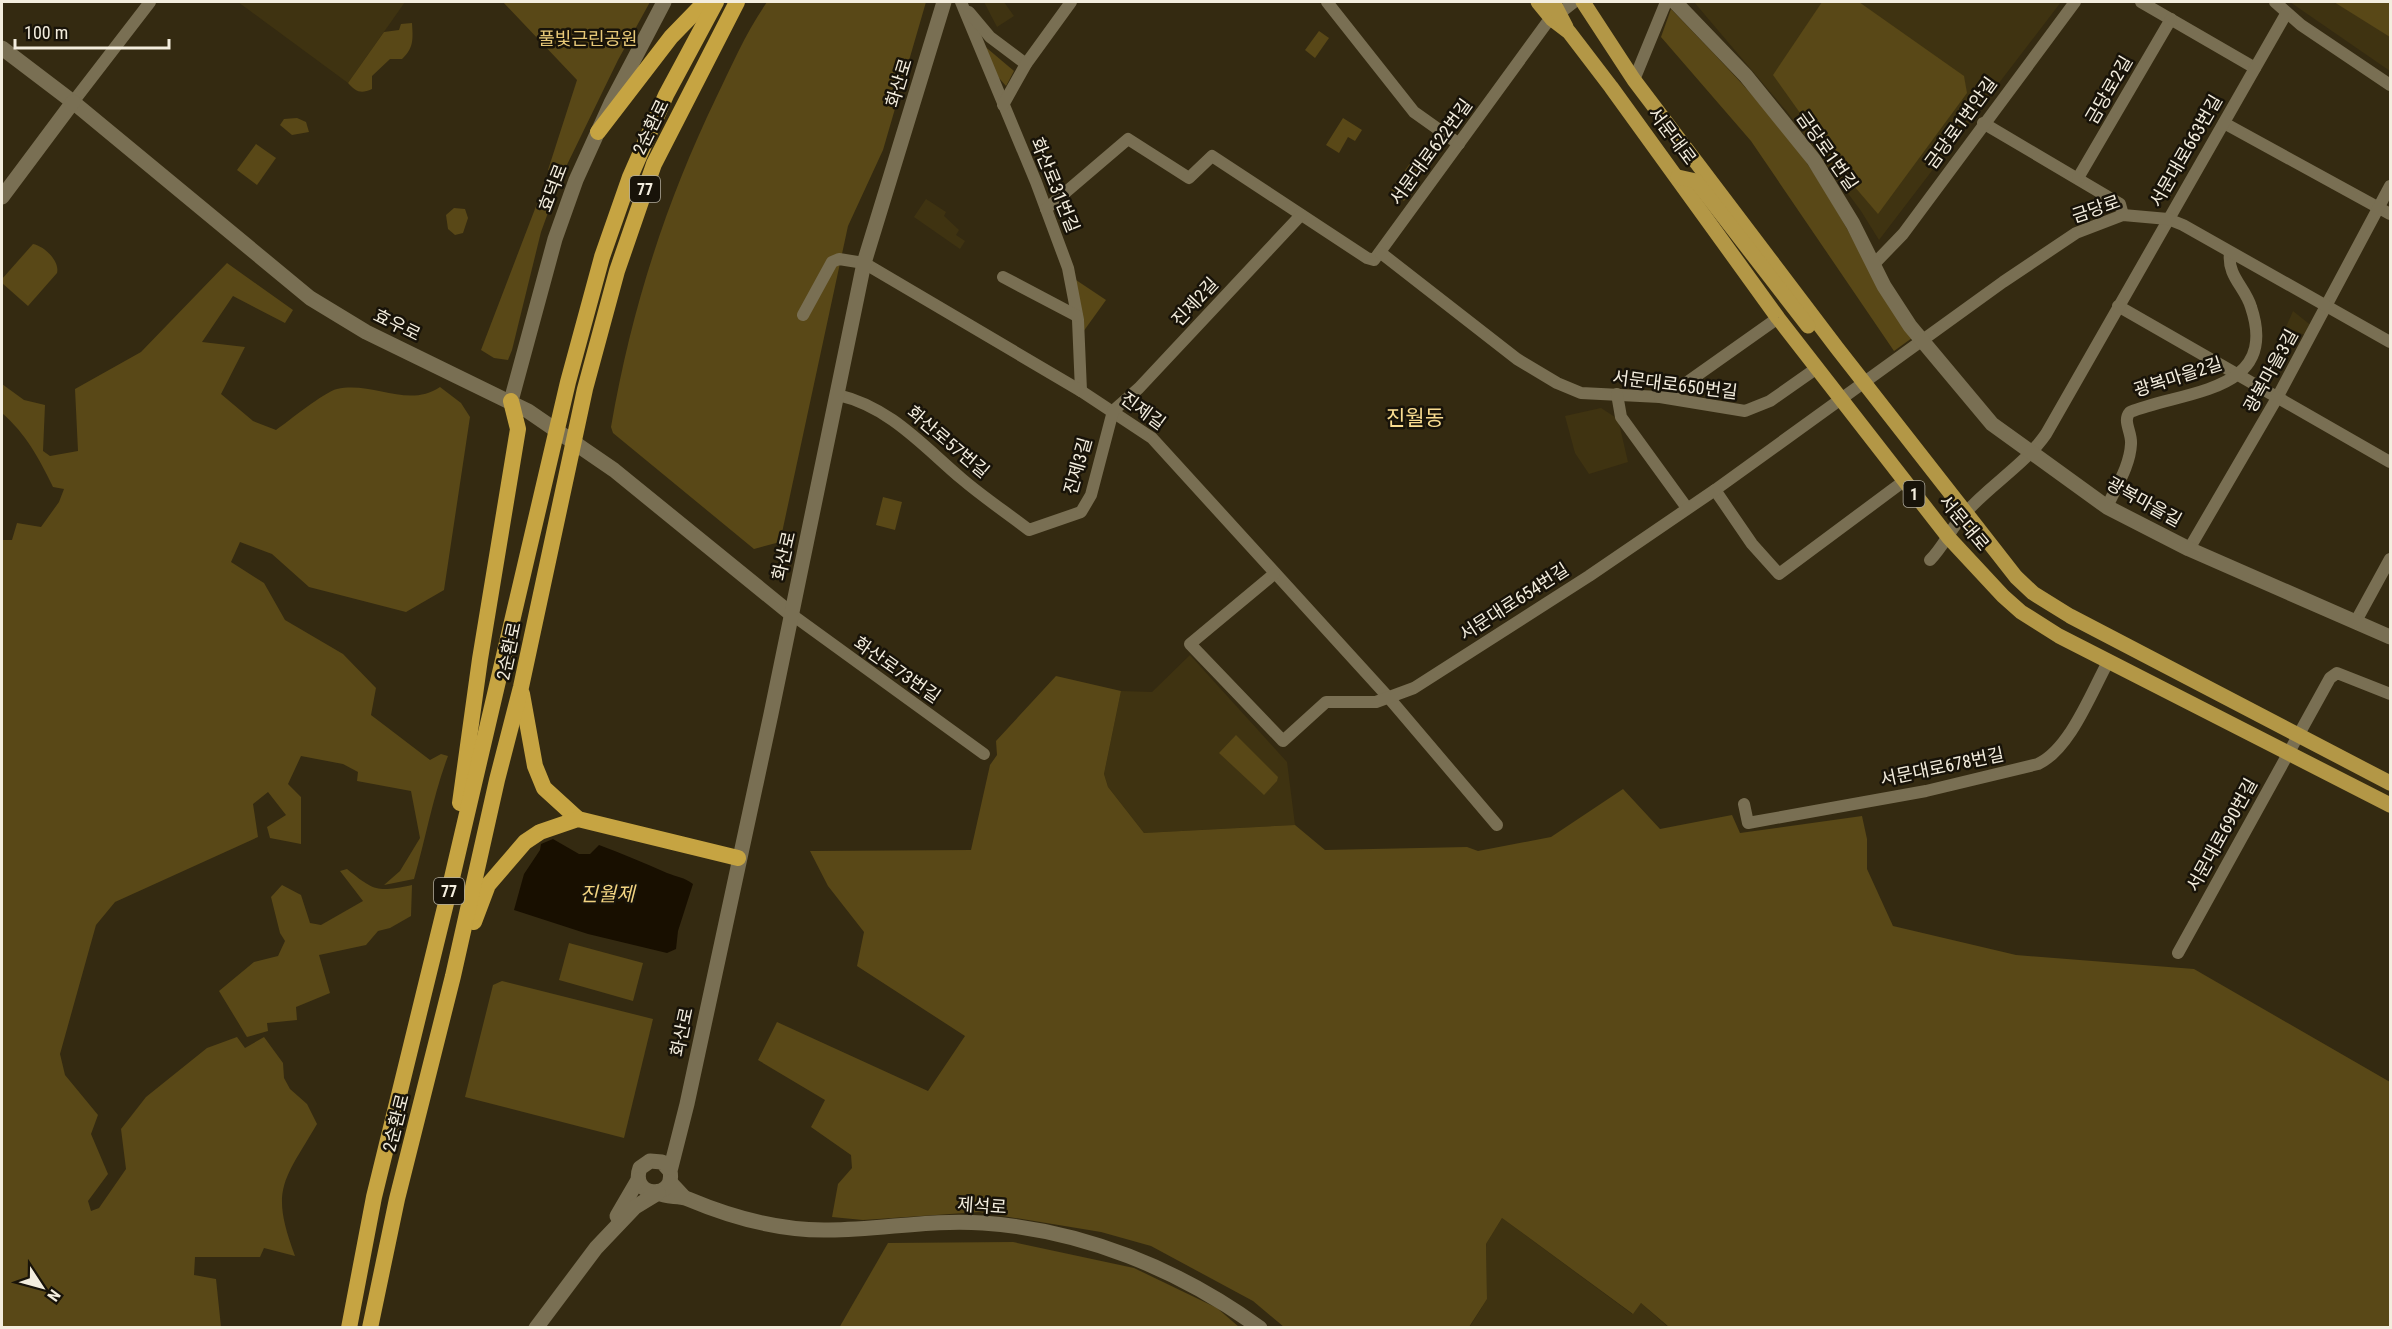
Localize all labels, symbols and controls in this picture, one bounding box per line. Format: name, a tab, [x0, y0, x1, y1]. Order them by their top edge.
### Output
scale bar	[15, 12, 170, 50]
text: 100 m	[24, 22, 68, 43]
park label: 풀빛근린공원	[538, 28, 638, 49]
street label: 금당로2길	[2081, 52, 2136, 128]
street label: 화산로	[881, 56, 916, 110]
street label: 금당로1번안길	[1920, 73, 2001, 173]
street label: 서문대로663번길	[2145, 91, 2226, 211]
street label: 서문대로622번길	[1385, 95, 1476, 209]
street label: 2순환로	[628, 96, 673, 158]
street label: 서문대로	[1644, 103, 1701, 168]
street label: 금당로1번길	[1793, 107, 1862, 194]
street label: 화산로31번길	[1027, 134, 1084, 235]
street label: 효덕로	[534, 161, 571, 215]
road number: 77	[630, 176, 660, 202]
street label: 금당로	[2069, 191, 2123, 227]
street label: 진제2길	[1167, 273, 1222, 330]
street label: 효우로	[370, 304, 424, 345]
street label: 광복마을3길	[2239, 326, 2302, 416]
street label: 광복마을2길	[2131, 352, 2225, 401]
street label: 서문대로650번길	[1611, 366, 1739, 403]
street label: 진제길	[1117, 387, 1170, 434]
street label: 화산로57번길	[903, 401, 994, 482]
district label: 진월동	[1386, 406, 1444, 430]
street label: 진제3길	[1059, 435, 1096, 497]
street label: 광복마을길	[2103, 472, 2186, 531]
road number: 1	[1904, 481, 1924, 507]
street label: 서문대로	[1935, 491, 1994, 555]
street label: 화산로	[768, 529, 799, 582]
street label: 서문대로654번길	[1455, 558, 1572, 645]
street label: 2순환로	[492, 620, 525, 682]
street label: 화산로73번길	[850, 632, 945, 707]
street label: 서문대로678번길	[1878, 743, 2006, 790]
street label: 서문대로690번길	[2182, 775, 2261, 895]
road number: 77	[434, 878, 464, 904]
water label: 진월제	[579, 882, 637, 906]
street label: 화산로	[666, 1005, 697, 1058]
street label: 2순환로	[378, 1092, 413, 1154]
street label: 제석로	[957, 1193, 1008, 1218]
north arrow	[12, 1257, 72, 1317]
text: N	[43, 1286, 64, 1305]

